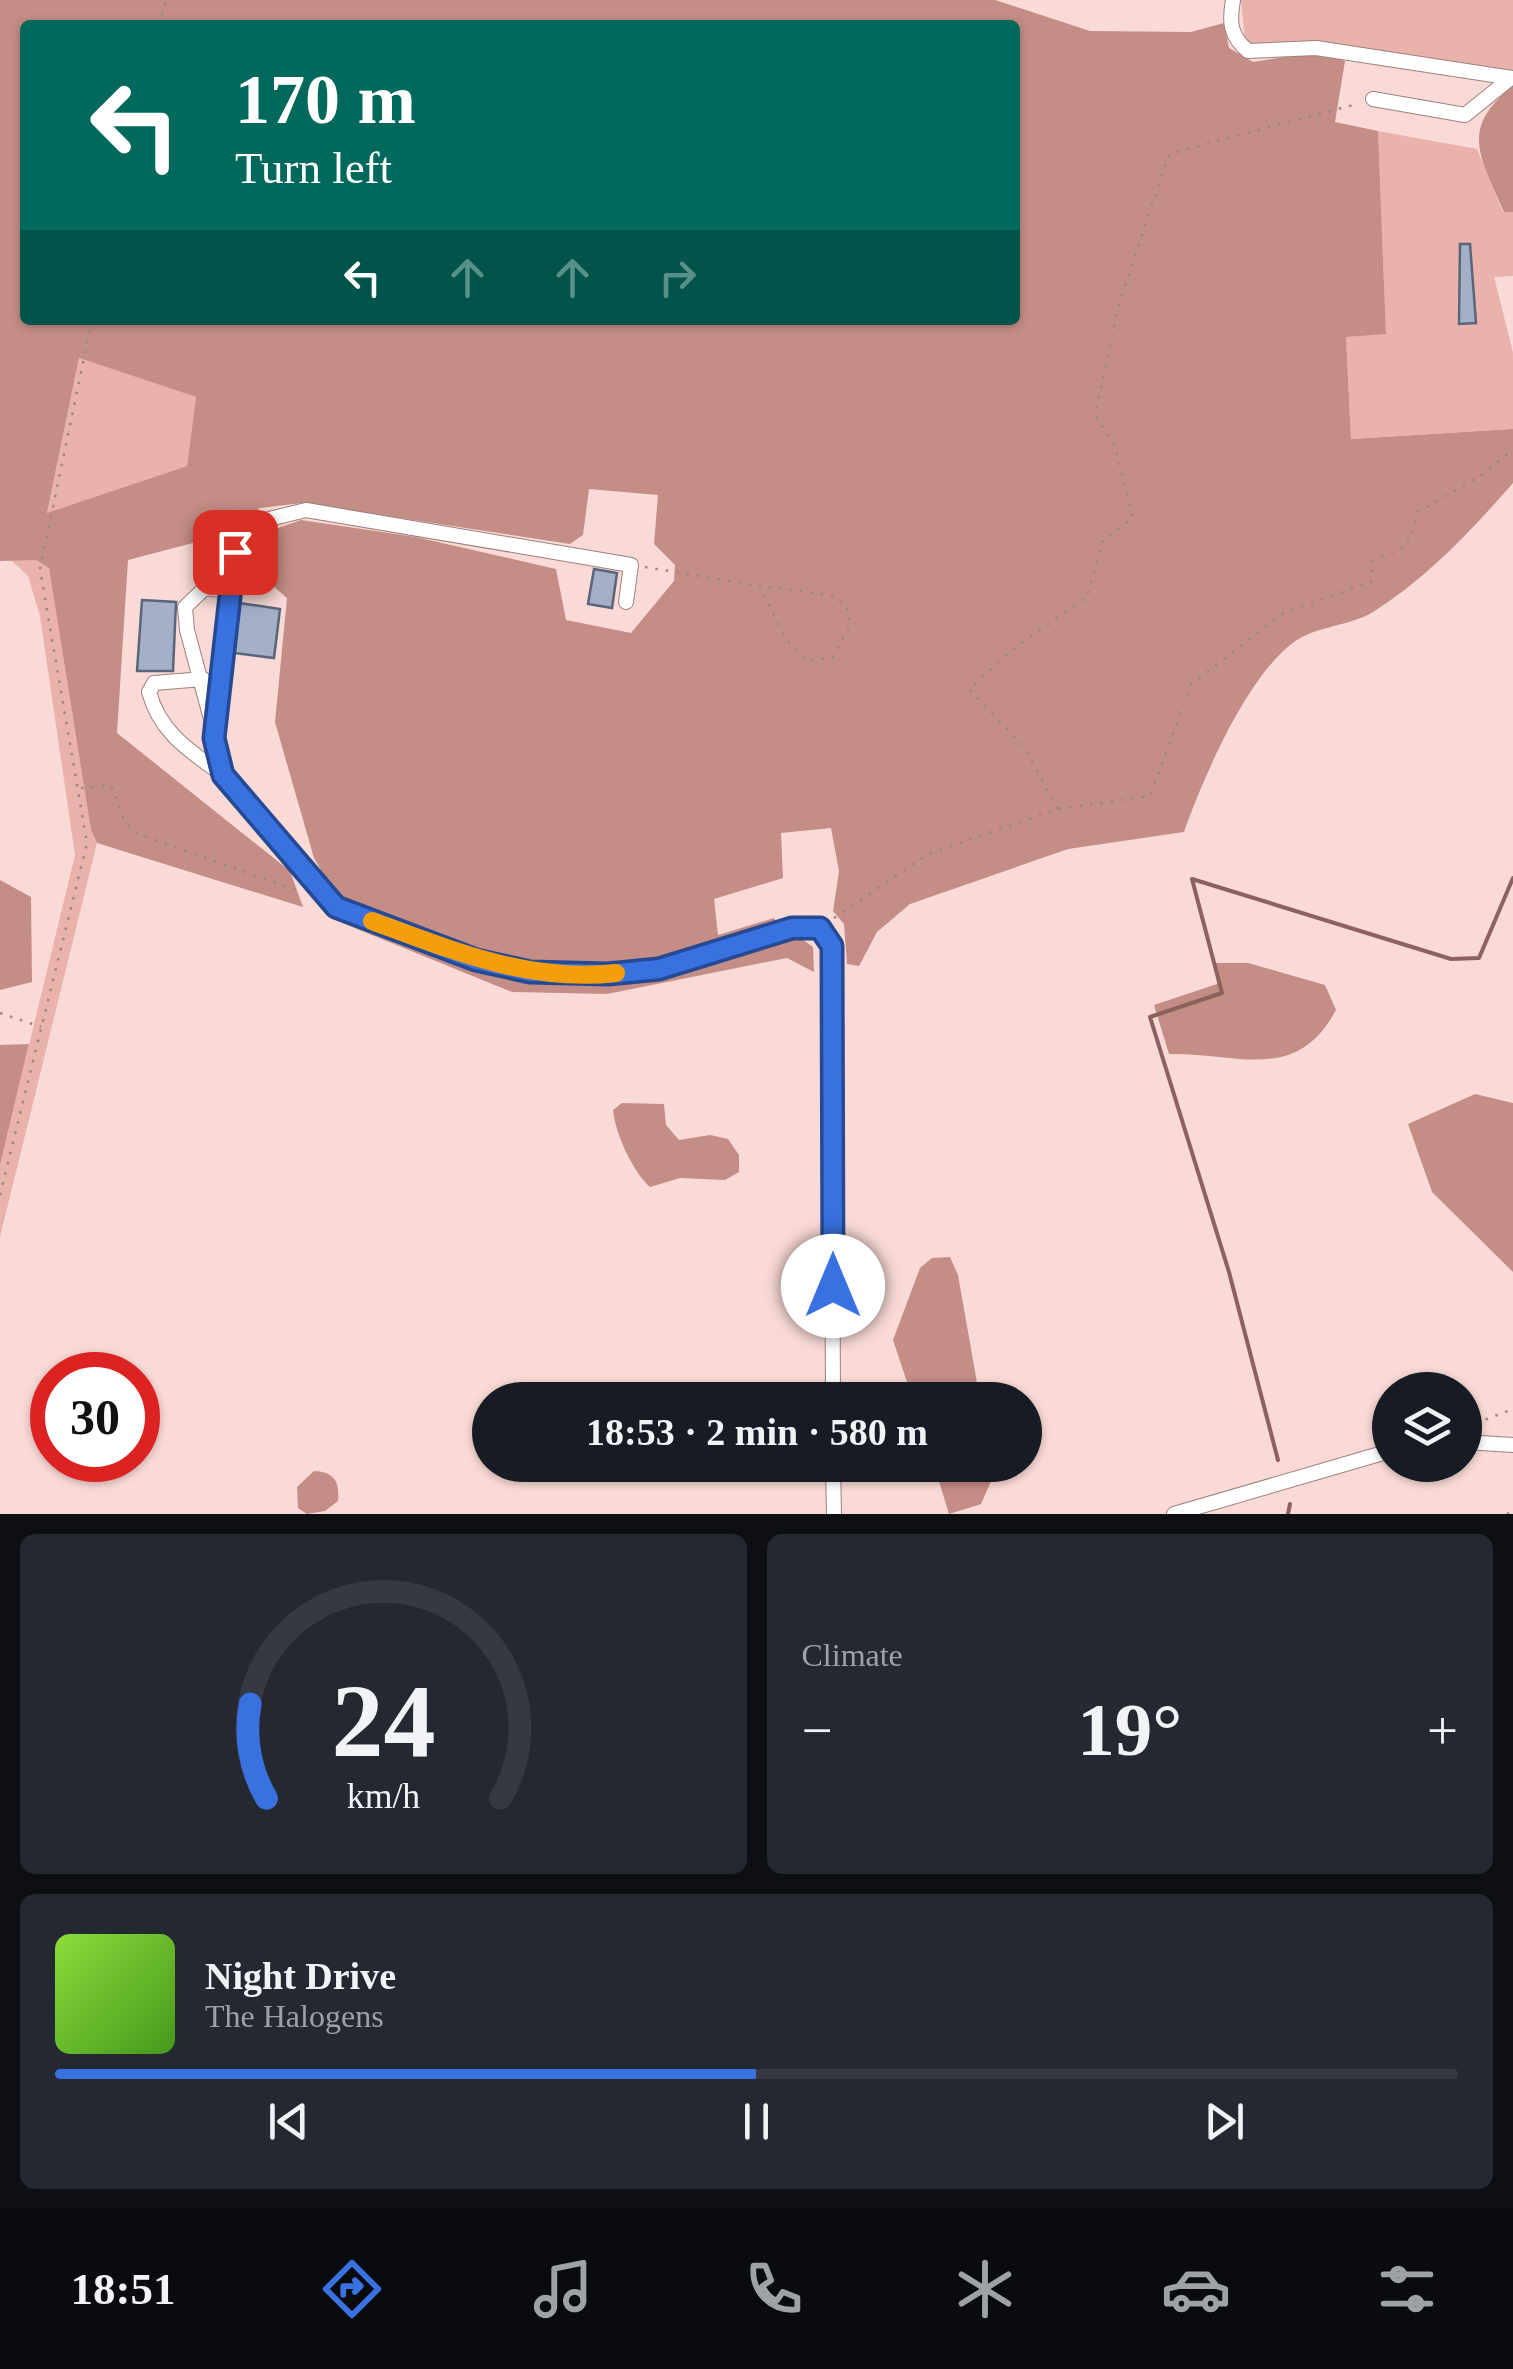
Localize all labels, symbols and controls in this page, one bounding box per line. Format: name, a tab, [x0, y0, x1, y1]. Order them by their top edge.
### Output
icon: left	[70, 60, 200, 190]
text: 170 m	[235, 61, 416, 138]
text: Turn left	[235, 143, 392, 193]
icon: left	[335, 250, 390, 305]
icon: ahead	[440, 250, 495, 305]
icon: ahead	[545, 250, 600, 305]
icon: right	[650, 250, 705, 305]
pin	[193, 510, 278, 595]
icon: arrive	[208, 525, 263, 580]
position arrow	[781, 1234, 885, 1338]
speed limit sign: 30	[30, 1352, 160, 1482]
map controls	[1372, 1372, 1482, 1482]
button: layers	[1372, 1372, 1482, 1482]
text: 18:53 · 2 min · 580 m	[586, 1411, 928, 1453]
text: Climate	[802, 1637, 903, 1673]
text: 24	[331, 1663, 435, 1778]
text: 19°	[1077, 1688, 1182, 1771]
text: −	[802, 1700, 833, 1761]
text: +	[1427, 1700, 1458, 1761]
text: km/h	[347, 1776, 420, 1816]
text: Night Drive	[205, 1955, 396, 1997]
text: The Halogens	[205, 1998, 384, 2034]
icon: previous	[261, 2094, 316, 2149]
icon: pause	[729, 2094, 784, 2149]
icon: next	[1197, 2094, 1252, 2149]
icon: directions	[317, 2254, 387, 2324]
icon: music	[528, 2254, 598, 2324]
icon: phone	[739, 2254, 809, 2324]
icon: climate	[950, 2254, 1020, 2324]
icon: car	[1161, 2254, 1231, 2324]
icon: filters	[1372, 2254, 1442, 2324]
text: 18:51	[71, 2264, 176, 2314]

